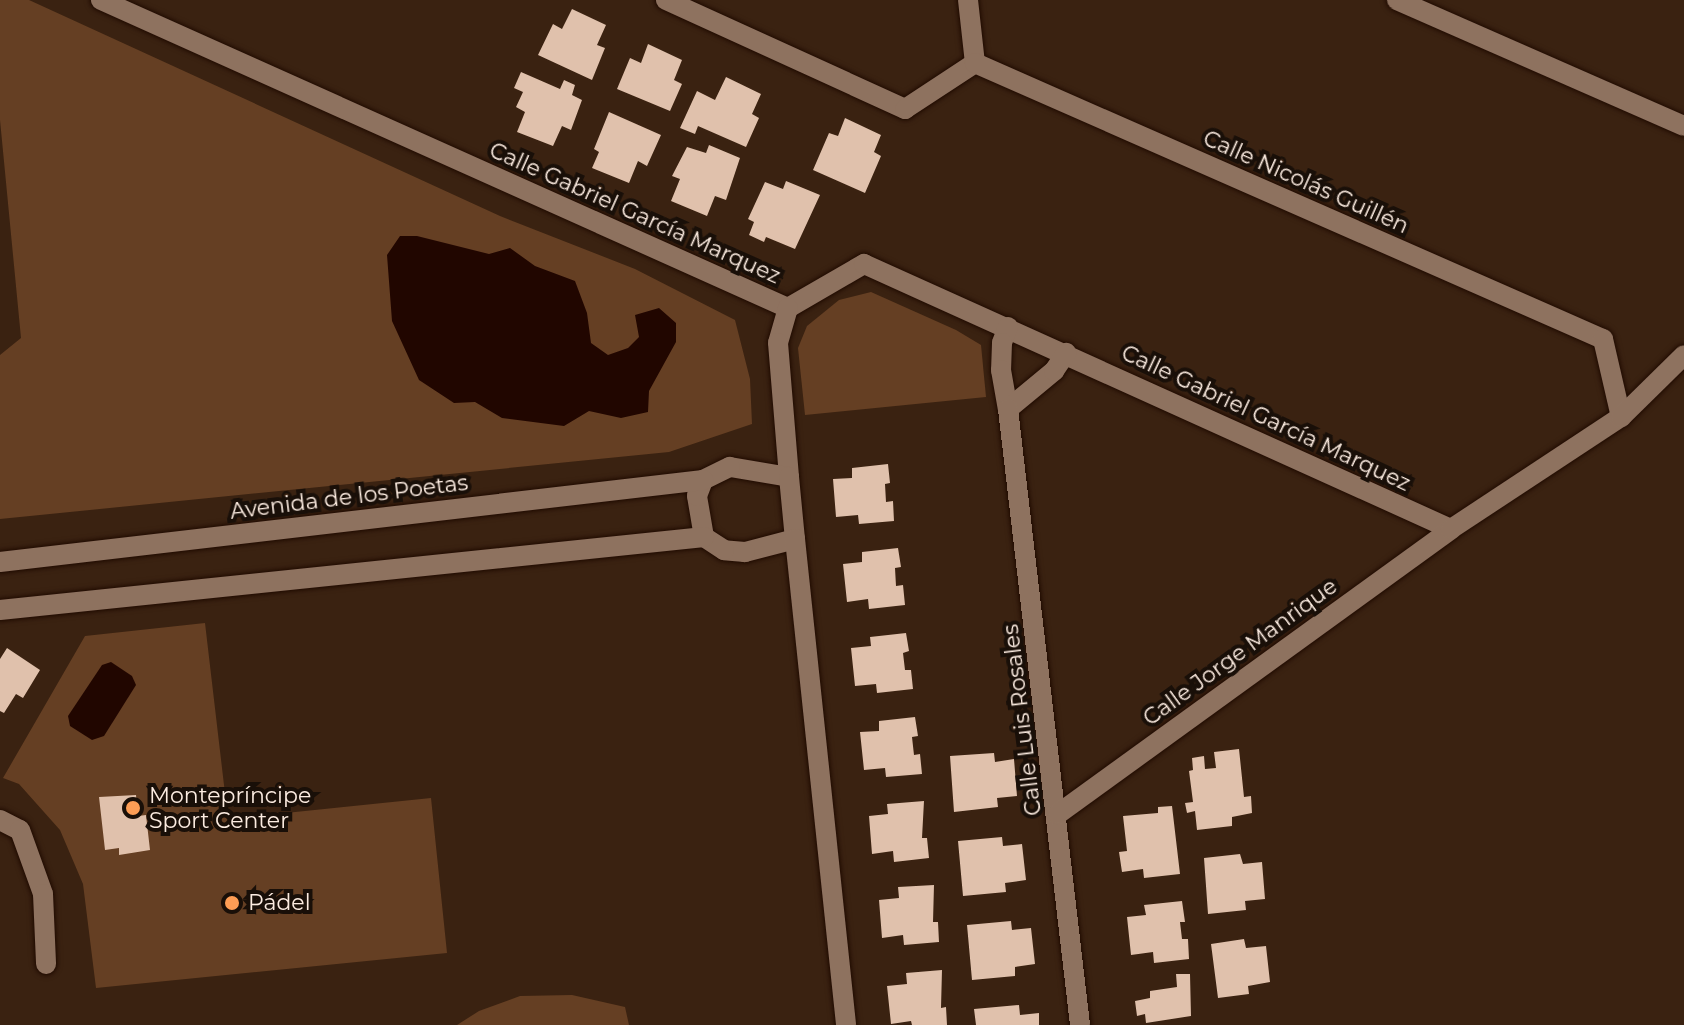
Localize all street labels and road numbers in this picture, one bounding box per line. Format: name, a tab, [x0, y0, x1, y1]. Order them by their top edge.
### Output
street label: Calle Nicolás Guillén	[1199, 125, 1413, 239]
street label: Calle Gabriel García Marquez	[485, 137, 785, 289]
street label: Calle Gabriel García Marquez	[1117, 339, 1415, 497]
street label: Avenida de los Poetas	[229, 469, 469, 525]
street label: Calle Jorge Manrique	[1138, 573, 1342, 731]
street label: Calle Luis Rosales	[997, 623, 1047, 817]

